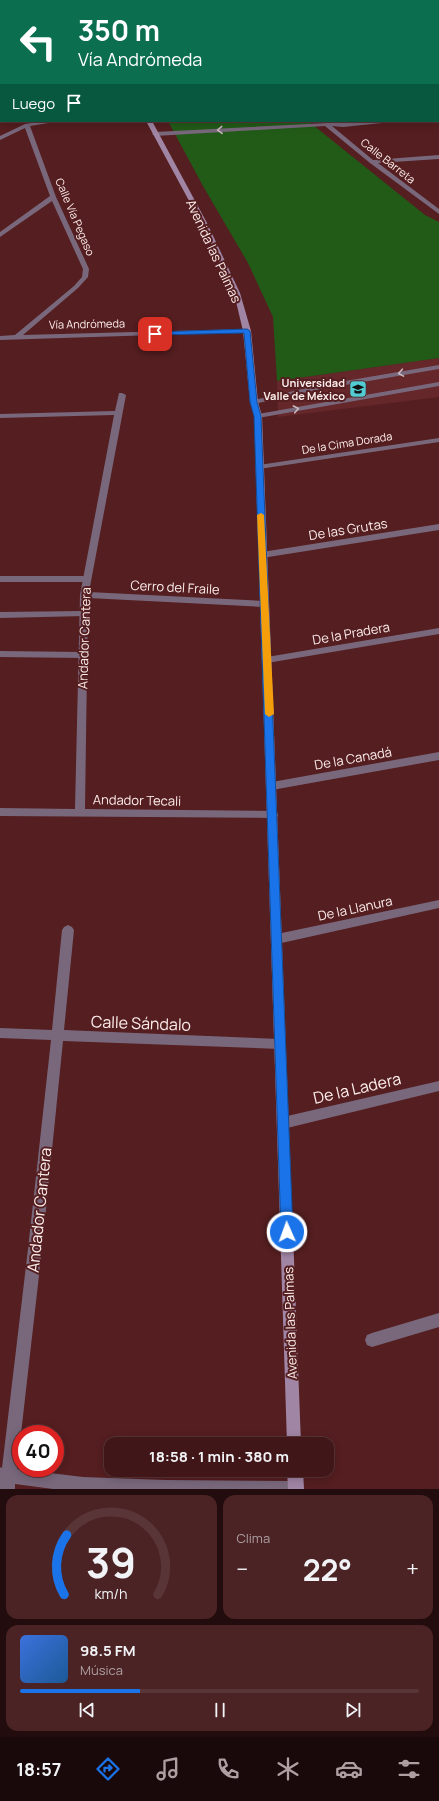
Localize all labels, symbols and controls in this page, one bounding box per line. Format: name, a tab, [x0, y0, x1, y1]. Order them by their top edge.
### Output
text: 350 m	[78, 11, 160, 49]
icon: left	[12, 16, 64, 68]
text: Vía Andrómeda	[78, 47, 202, 71]
icon: arrive	[63, 92, 85, 114]
text: Luego	[12, 93, 55, 114]
one-way arrow	[217, 126, 223, 135]
street label: Calle Barreta	[358, 135, 419, 187]
street label: Calle Vía Pegaso	[52, 176, 99, 258]
street label: Avenida las Palmas	[182, 196, 246, 306]
street label: Vía Andrómeda	[49, 315, 125, 332]
pin	[138, 317, 172, 351]
icon: arrive	[144, 323, 166, 345]
one-way arrow	[397, 369, 404, 377]
place label: Universidad Valle de México	[264, 375, 345, 403]
school or university icon: Universidad Valle de México	[348, 379, 368, 399]
one-way arrow	[293, 405, 299, 414]
street label: De la Cima Dorada	[301, 428, 393, 457]
street label: De las Grutas	[307, 514, 389, 544]
street label: Cerro del Fraile	[130, 576, 220, 598]
street label: Andador Cantera	[73, 587, 95, 689]
street label: De la Pradera	[311, 617, 391, 649]
street label: De la Canadá	[313, 742, 393, 774]
street label: Andador Tecali	[93, 790, 181, 810]
street label: De la Llanura	[316, 891, 394, 925]
street label: Calle Sándalo	[91, 1010, 191, 1036]
street label: De la Ladera	[311, 1067, 403, 1109]
street label: Andador Cantera	[22, 1146, 56, 1274]
position arrow	[266, 1211, 308, 1253]
street label: Avenida las Palmas	[279, 1266, 301, 1379]
speed limit sign: 40	[12, 1425, 64, 1477]
text: 18:58 · 1 min · 380 m	[149, 1446, 289, 1467]
text: Clima	[237, 1529, 270, 1547]
text: 39	[86, 1534, 136, 1590]
text: 22°	[303, 1549, 352, 1590]
text: −	[237, 1554, 248, 1584]
text: +	[406, 1554, 419, 1584]
text: km/h	[95, 1584, 128, 1603]
text: 98.5 FM	[80, 1640, 136, 1661]
text: Música	[80, 1661, 123, 1679]
icon: previous	[76, 1699, 98, 1721]
icon: pause	[209, 1699, 231, 1721]
icon: next	[342, 1699, 364, 1721]
icon: directions	[94, 1755, 122, 1783]
icon: music	[154, 1755, 182, 1783]
icon: phone	[214, 1755, 242, 1783]
icon: climate	[274, 1755, 302, 1783]
icon: car	[335, 1755, 363, 1783]
icon: filters	[395, 1755, 423, 1783]
text: 18:57	[16, 1757, 61, 1781]

